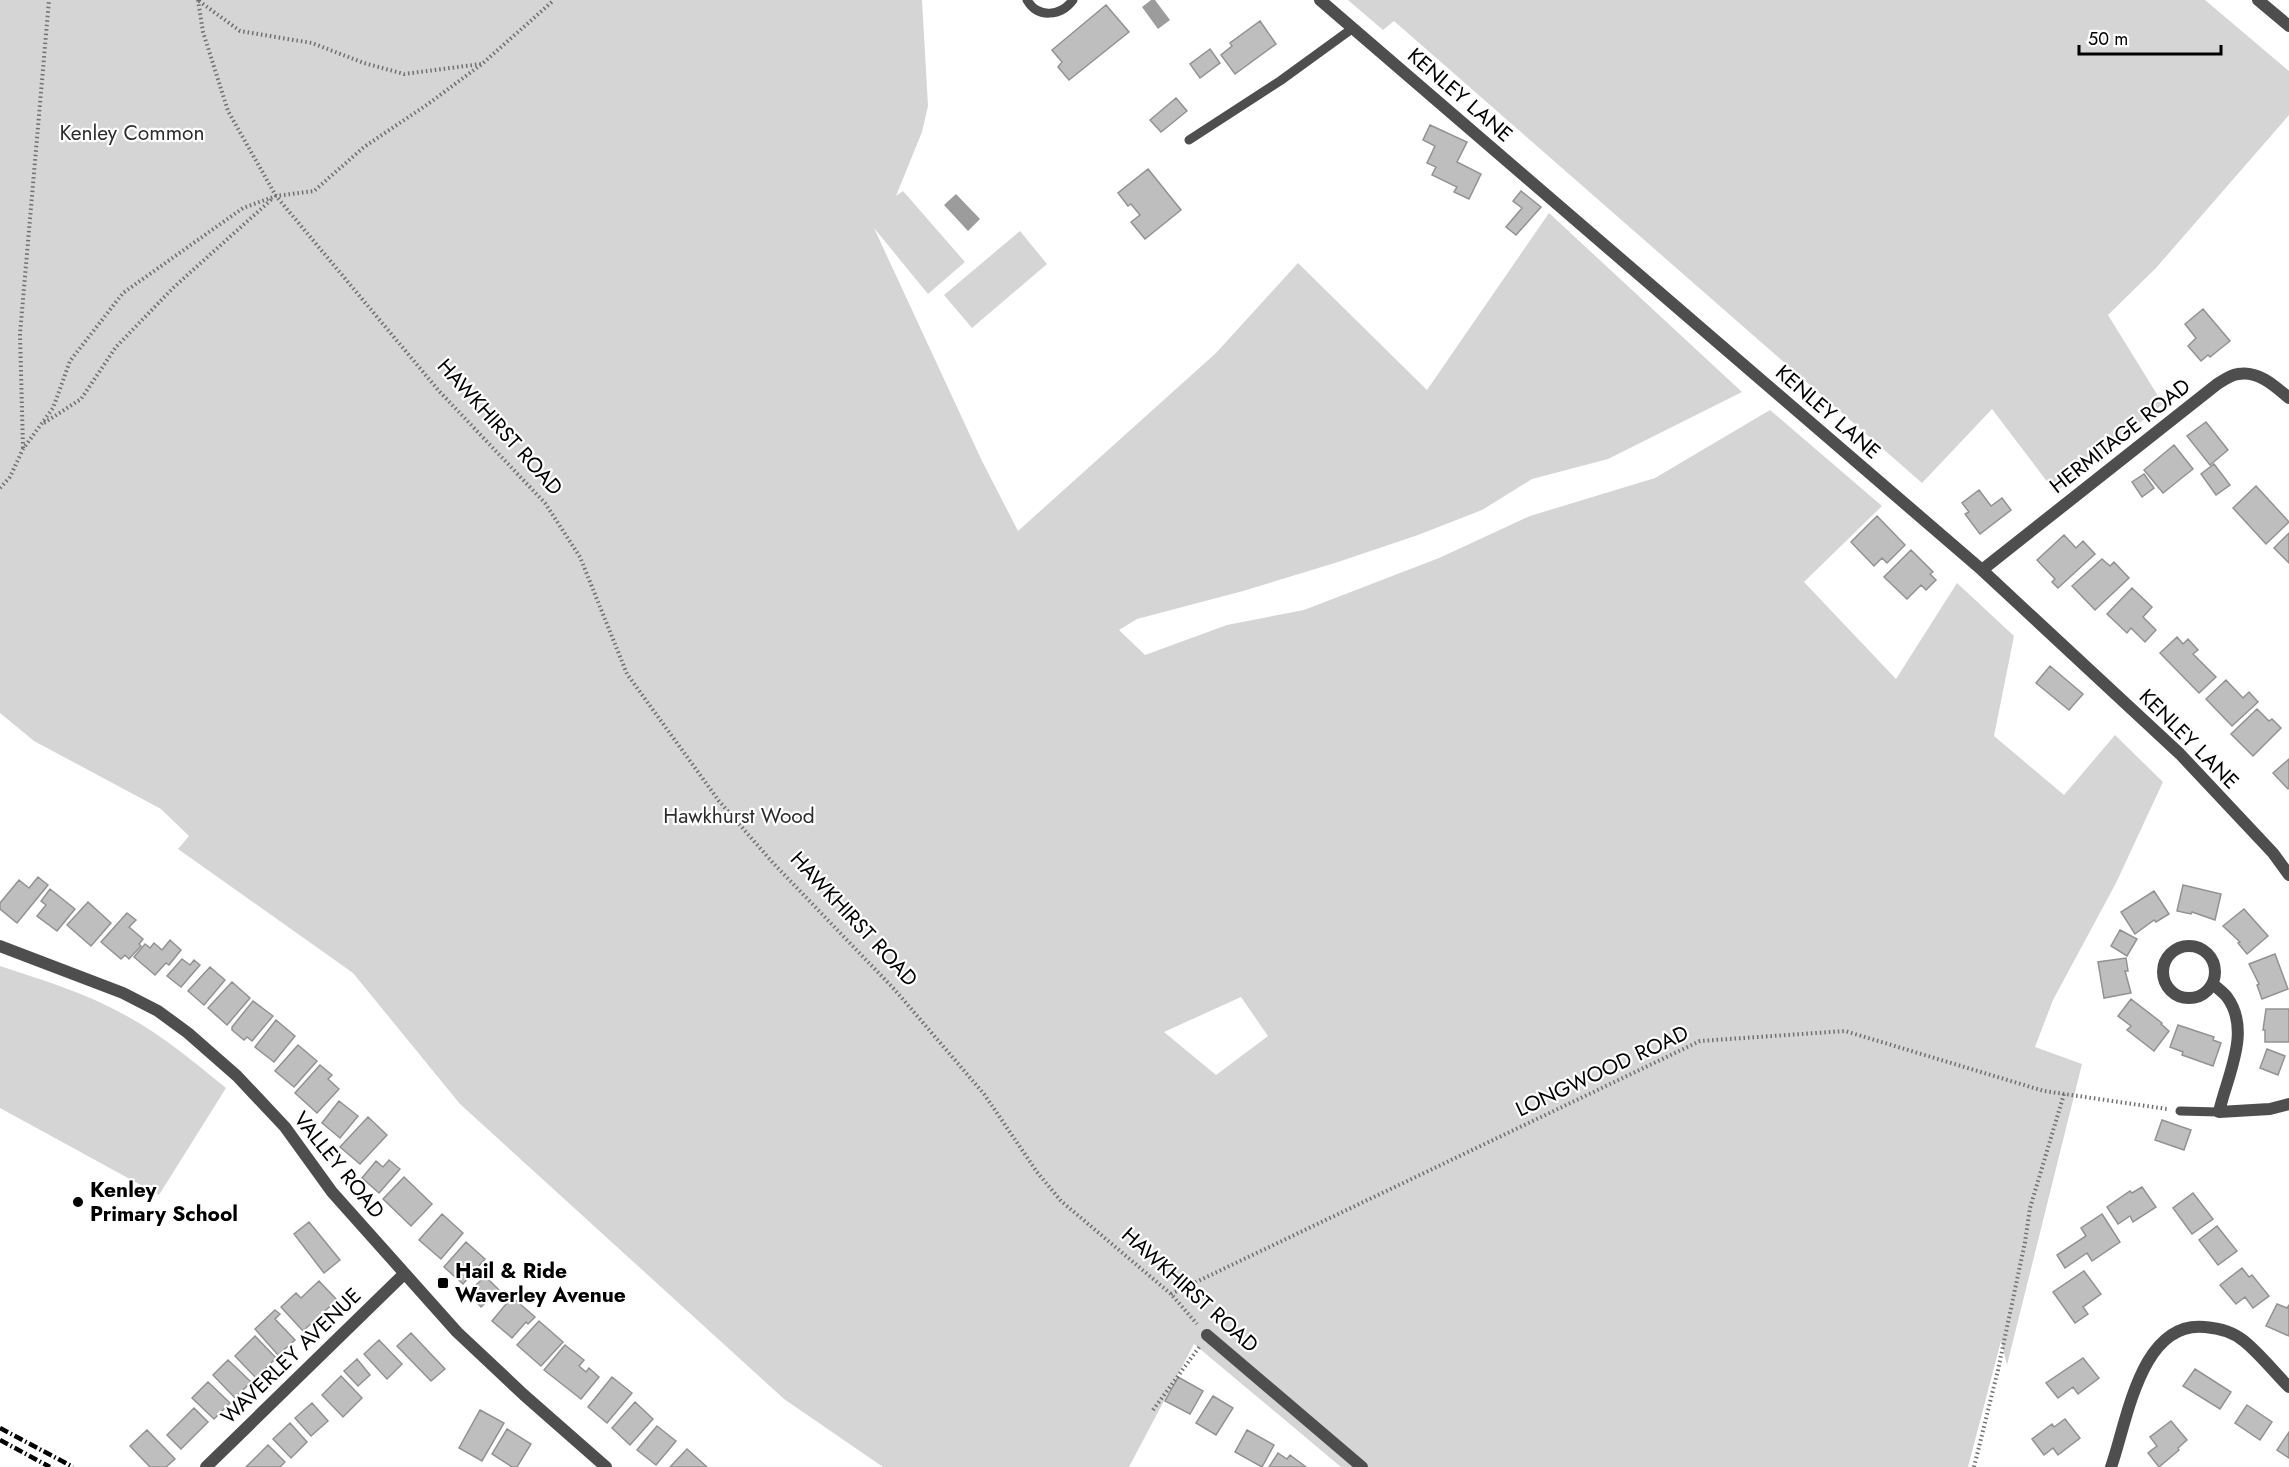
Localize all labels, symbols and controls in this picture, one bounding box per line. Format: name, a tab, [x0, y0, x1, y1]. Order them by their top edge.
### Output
scale bar	[2079, 18, 2222, 56]
text: 50 m	[2088, 26, 2128, 52]
street label: KENLEY LANE	[1401, 41, 1519, 149]
park label: Kenley Common	[59, 118, 205, 148]
street label: HAWKHIRST ROAD	[430, 352, 570, 502]
street label: KENLEY LANE	[1769, 358, 1887, 466]
street label: HERMITAGE ROAD	[2043, 371, 2197, 501]
street label: KENLEY LANE	[2132, 682, 2246, 796]
park label: Hawkhurst Wood	[663, 801, 815, 831]
street label: HAWKHIRST ROAD	[783, 845, 925, 993]
street label: LONGWOOD ROAD	[1511, 1018, 1693, 1124]
street label: VALLEY ROAD	[286, 1105, 392, 1225]
place label: Kenley Primary School	[90, 1175, 238, 1229]
marker: Kenley Primary School	[71, 1195, 85, 1209]
street label: HAWKHIRST ROAD	[1115, 1220, 1265, 1360]
place label: Hail & Ride Waverley Avenue	[455, 1256, 626, 1310]
marker: Hail & Ride Waverley Avenue	[436, 1276, 450, 1290]
street label: WAVERLEY AVENUE	[214, 1281, 368, 1431]

